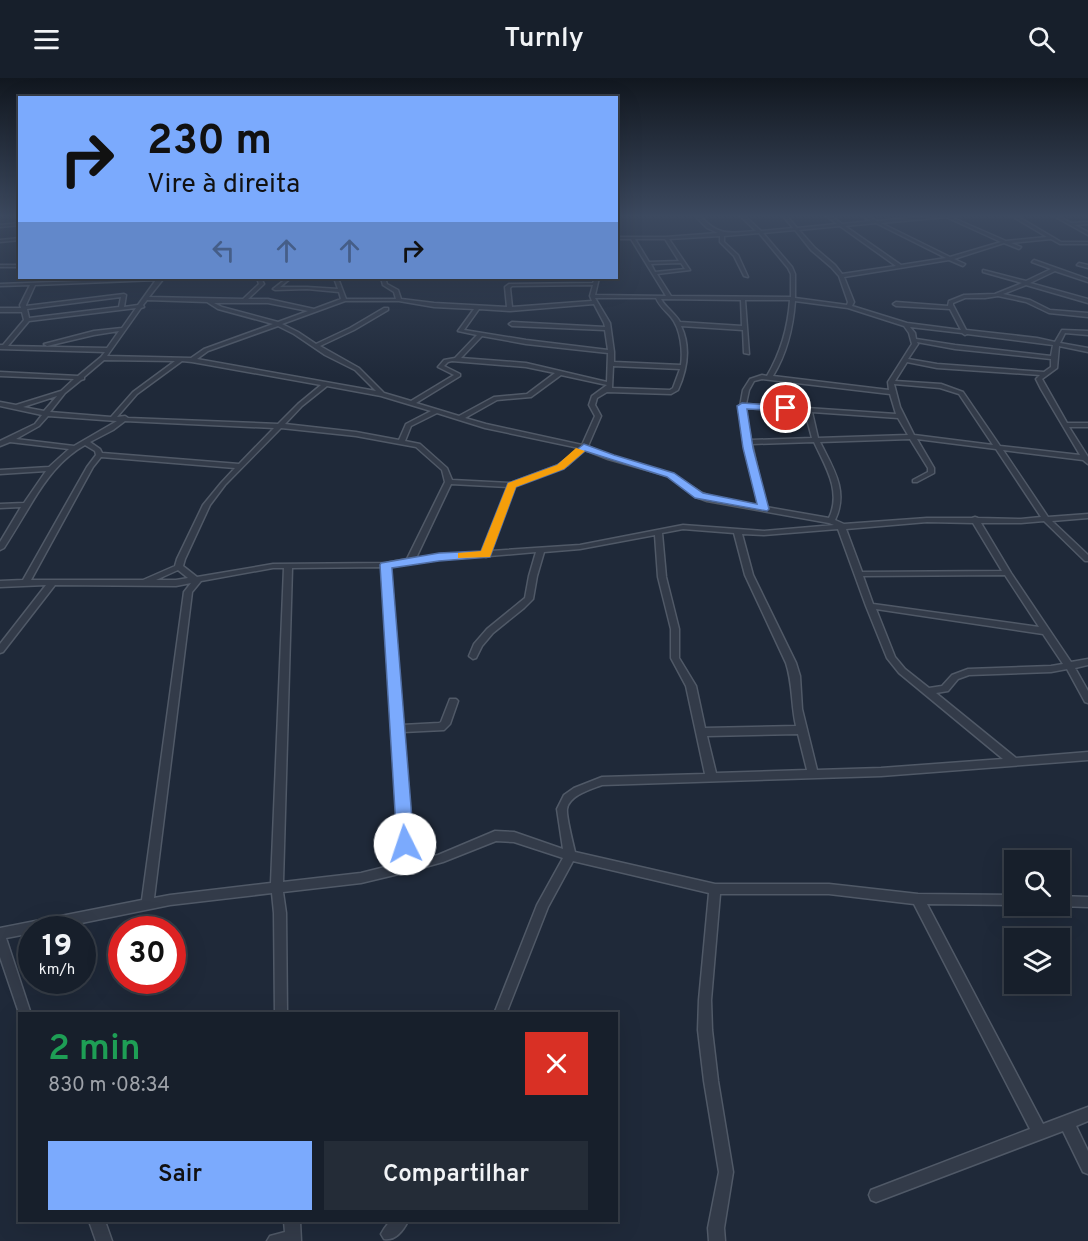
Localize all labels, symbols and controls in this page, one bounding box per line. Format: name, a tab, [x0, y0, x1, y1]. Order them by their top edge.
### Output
text: Turnly	[504, 22, 584, 56]
icon: menu	[30, 23, 63, 56]
icon: search	[1025, 23, 1058, 56]
text: 230 m	[147, 116, 272, 169]
icon: right	[48, 120, 126, 198]
text: Vire à direita	[147, 168, 300, 202]
icon: left	[207, 234, 240, 267]
icon: ahead	[270, 234, 303, 267]
icon: ahead	[333, 234, 366, 267]
icon: right	[396, 234, 429, 267]
pin	[760, 382, 811, 433]
icon: arrive	[769, 391, 802, 424]
position arrow	[373, 812, 437, 876]
map controls	[1004, 850, 1070, 994]
button: search	[1004, 850, 1070, 916]
speed limit sign: 30	[108, 916, 186, 994]
button: layers	[1004, 928, 1070, 994]
text: 19	[42, 929, 72, 966]
text: km/h	[39, 961, 75, 980]
text: 2 min	[48, 1027, 141, 1073]
button: close	[525, 1032, 588, 1095]
text: 830 m · 08:34	[48, 1073, 170, 1099]
button: Sair	[48, 1141, 312, 1210]
button: Compartilhar	[324, 1141, 588, 1210]

